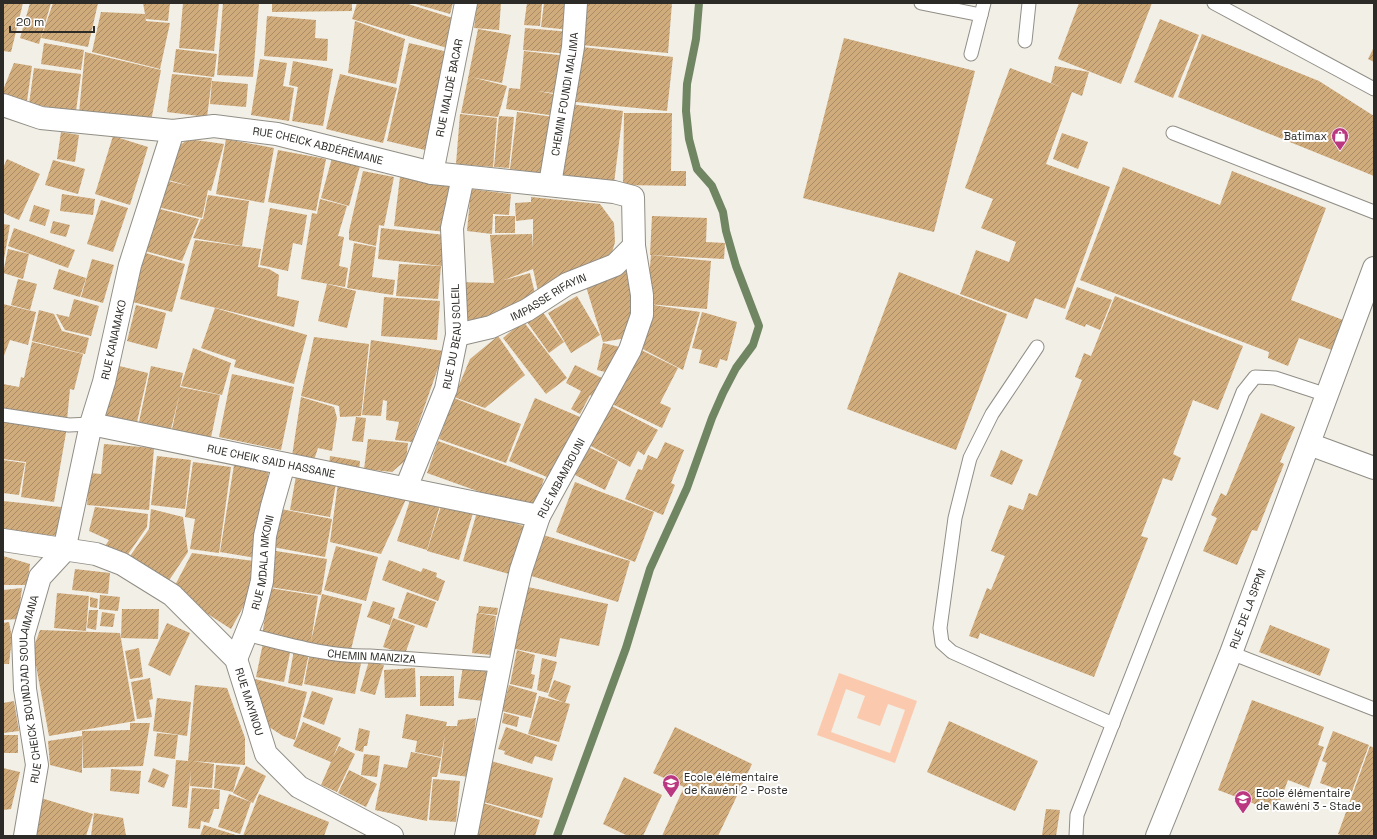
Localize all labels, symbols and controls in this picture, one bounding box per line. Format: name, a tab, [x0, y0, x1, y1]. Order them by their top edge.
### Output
scale bar	[10, 8, 94, 34]
text: 20 m	[16, 14, 44, 30]
street label: CHEMIN FOUNDI MALIMA	[548, 32, 581, 157]
street label: RUE MALIDÉ BACAR	[432, 37, 466, 138]
street label: RUE CHEICK ABDÉRÉMANE	[252, 124, 385, 167]
shop icon: Batimax	[1330, 126, 1350, 151]
place label: Batimax	[1284, 129, 1327, 143]
street label: IMPASSE RIFAYIN	[508, 270, 588, 324]
street label: RUE DU BEAU SOLEIL	[439, 284, 464, 390]
street label: RUE KANAMAKO	[98, 298, 129, 381]
street label: RUE MBAMBOUNI	[534, 436, 588, 520]
street label: RUE CHEIK SAID HASSANE	[206, 441, 337, 481]
street label: RUE MDALA MKONI	[248, 514, 277, 611]
street label: RUE DE LA SPPM	[1226, 566, 1269, 651]
street label: RUE CHEICK BOUNDJAD SOULAIMANA	[16, 593, 44, 784]
street label: CHEMIN MANZIZA	[326, 646, 417, 666]
street label: RUE MAYINOU	[232, 666, 267, 737]
place label: Ecole élémentaire de Kawéni 2 - Poste	[684, 770, 788, 797]
school or university icon: Ecole élémentaire de Kawéni 2 - Poste	[661, 773, 681, 798]
place label: Ecole élémentaire de Kawéni 3 - Stade	[1256, 786, 1361, 813]
school or university icon: Ecole élémentaire de Kawéni 3 - Stade	[1233, 789, 1253, 814]

